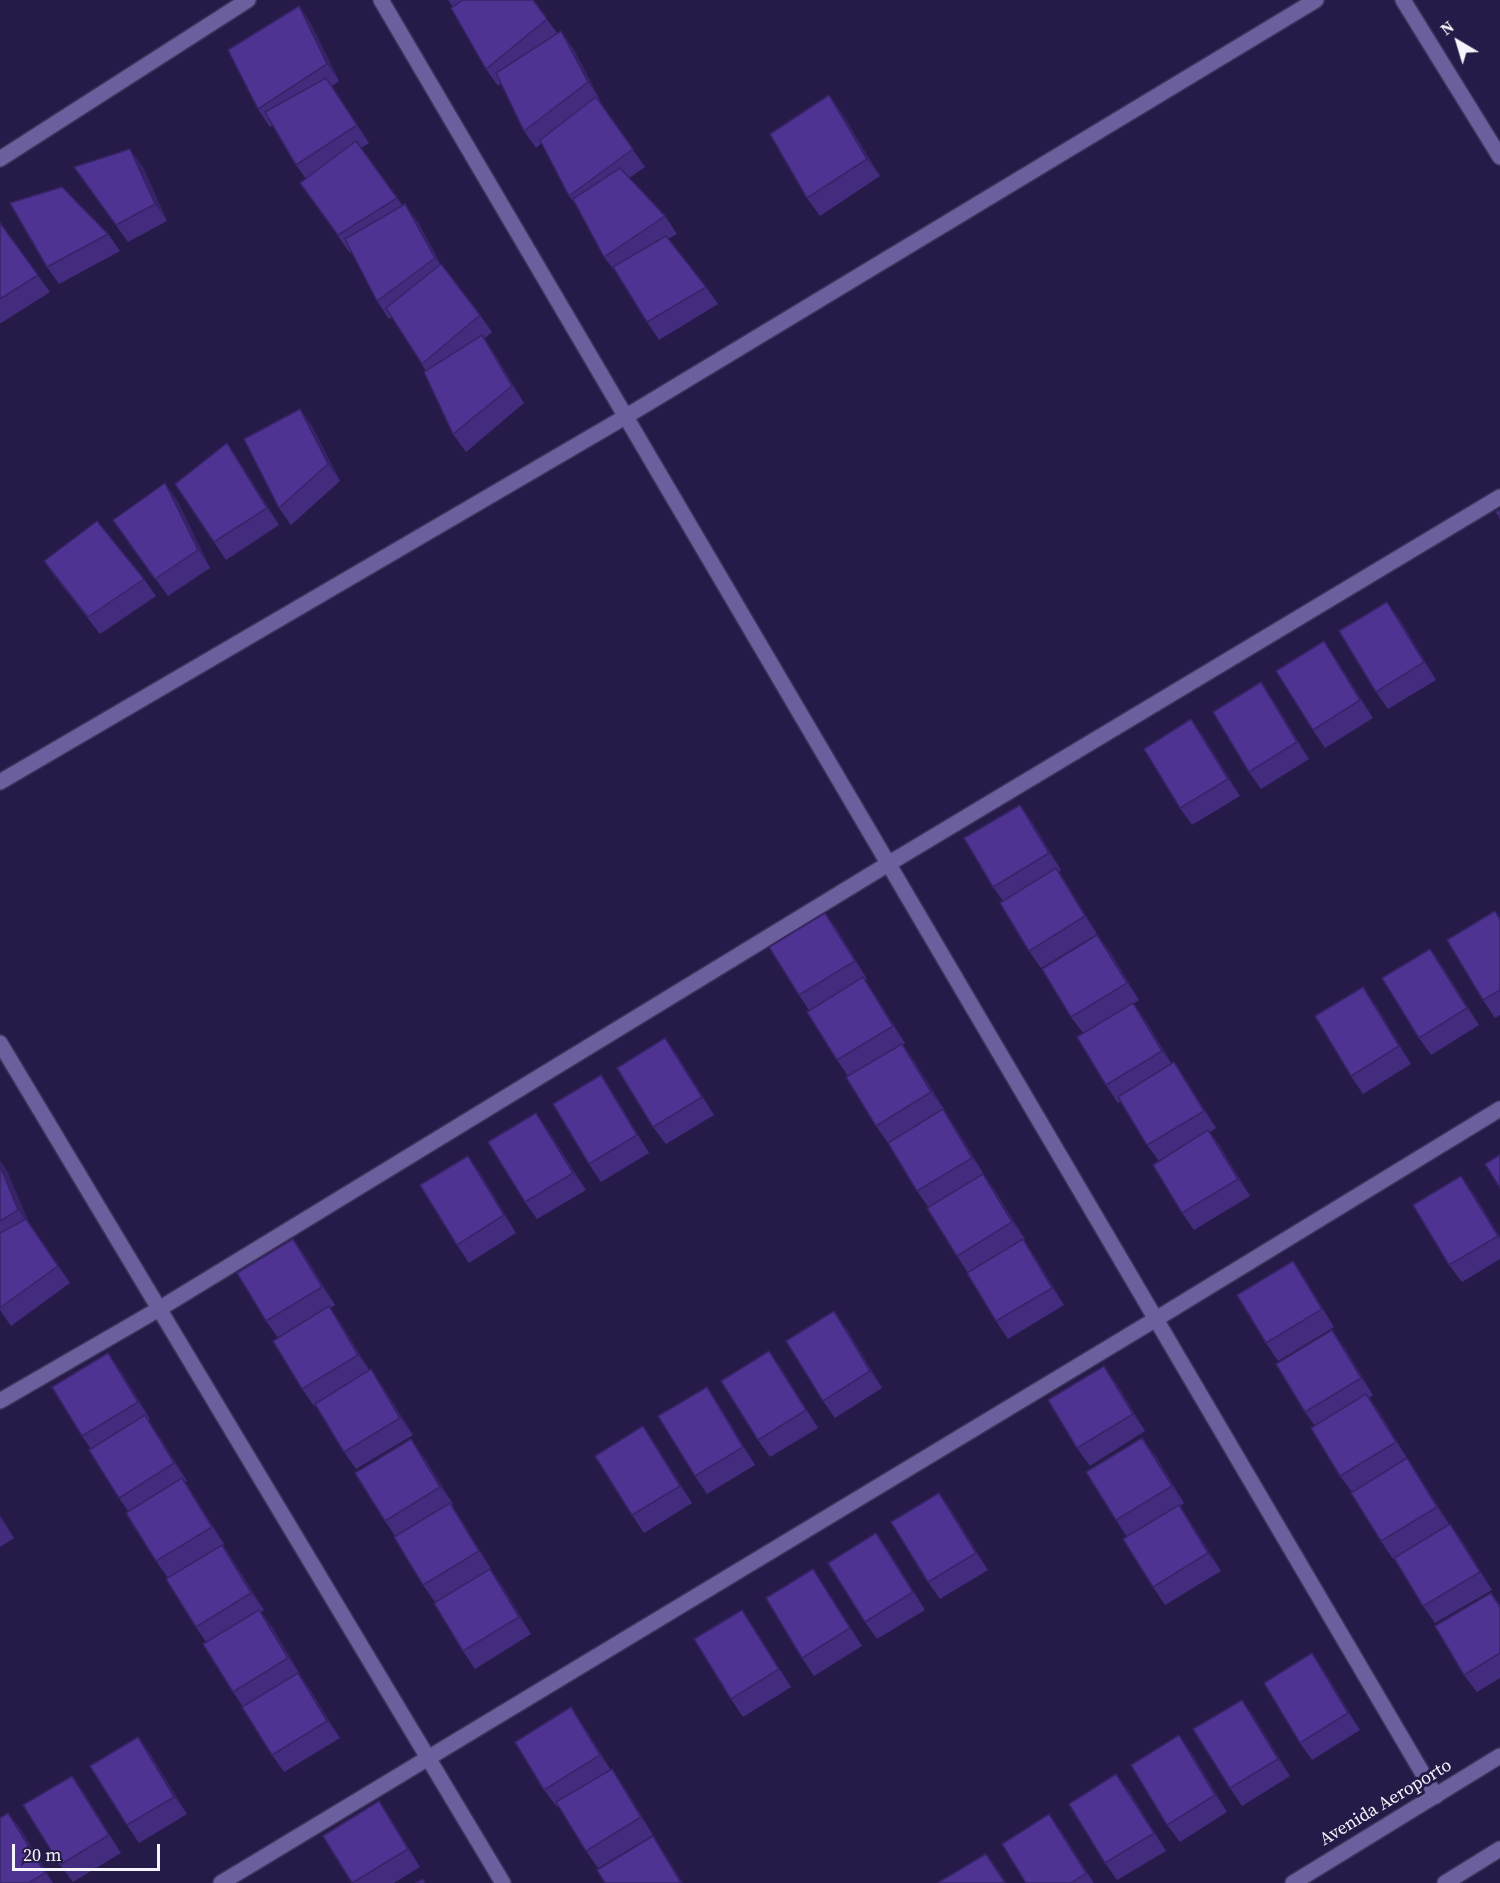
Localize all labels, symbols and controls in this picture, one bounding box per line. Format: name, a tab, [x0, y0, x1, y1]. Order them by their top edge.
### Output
north arrow	[1428, 12, 1488, 72]
text: N	[1436, 16, 1458, 40]
street label: Avenida Aeroporto	[1316, 1755, 1456, 1851]
scale bar	[15, 1832, 164, 1870]
text: 20 m	[23, 1842, 61, 1867]

